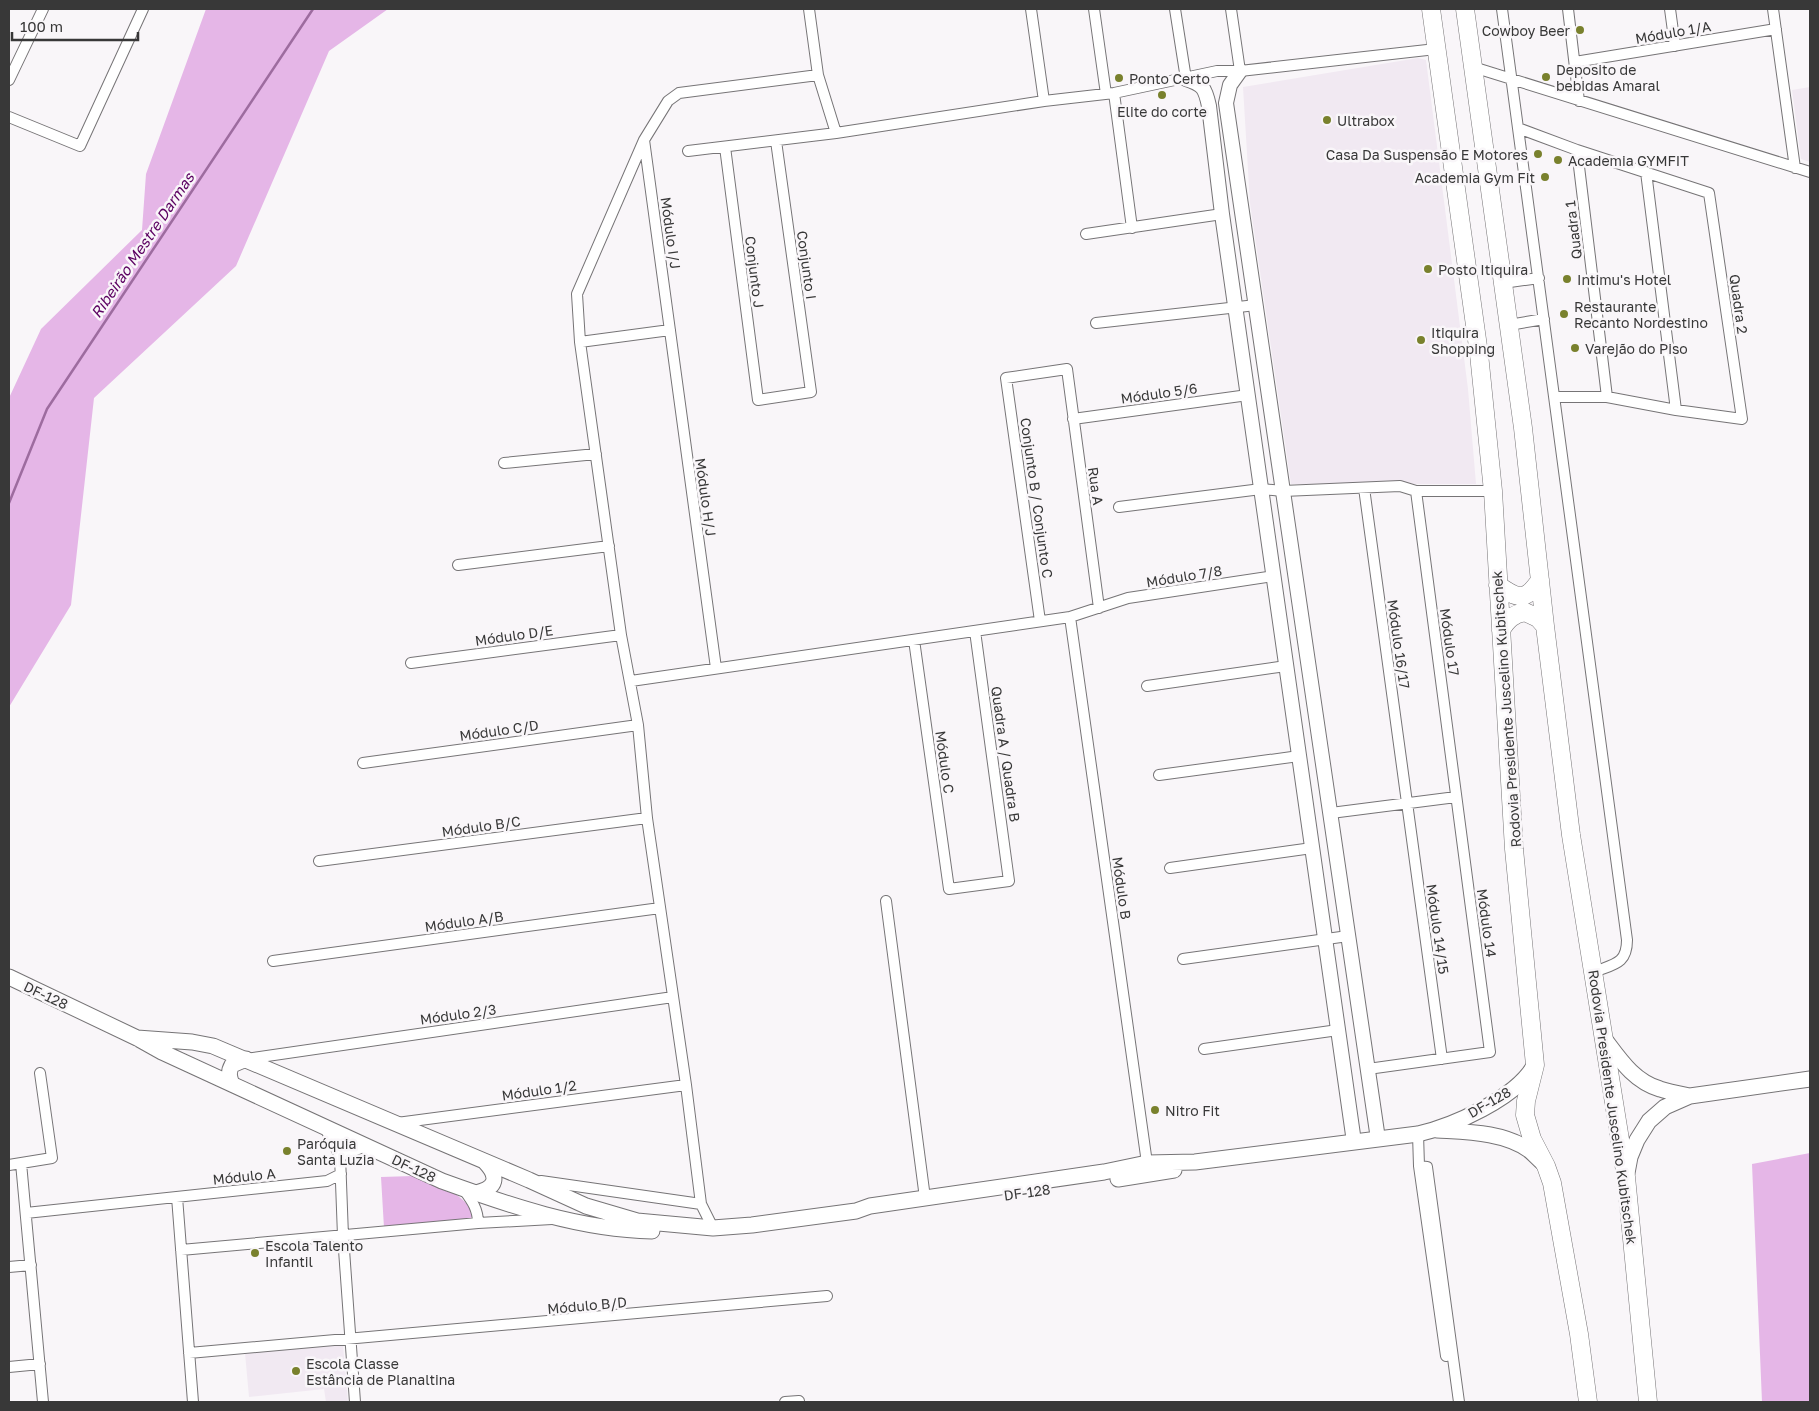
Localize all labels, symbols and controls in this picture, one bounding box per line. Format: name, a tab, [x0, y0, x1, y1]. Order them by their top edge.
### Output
scale bar	[12, 10, 139, 42]
text: 100 m	[20, 17, 63, 35]
street label: Módulo 1/A	[1634, 17, 1713, 47]
place label: Cowboy Beer	[1482, 22, 1571, 39]
marker: Cowboy Beer	[1574, 24, 1586, 36]
place label: Deposito de bebidas Amaral	[1556, 61, 1660, 94]
place label: Ponto Certo	[1129, 70, 1210, 87]
marker: Deposito de bebidas Amaral	[1540, 71, 1552, 83]
marker: Ponto Certo	[1113, 72, 1125, 84]
marker: Elite do corte	[1156, 89, 1168, 101]
place label: Elite do corte	[1117, 103, 1207, 120]
place label: Ultrabox	[1337, 112, 1395, 129]
marker: Ultrabox	[1321, 114, 1333, 126]
place label: Casa Da Suspensão E Motores	[1326, 146, 1528, 163]
marker: Casa Da Suspensão E Motores	[1532, 148, 1544, 160]
place label: Academia GYMFIT	[1568, 152, 1689, 169]
marker: Academia GYMFIT	[1552, 154, 1564, 166]
water label: Ribeirão Mestre Darmas	[87, 168, 198, 321]
place label: Academia Gym Fit	[1415, 169, 1535, 186]
marker: Academia Gym Fit	[1539, 171, 1551, 183]
street label: Módulo I/J	[658, 196, 684, 270]
street label: Quadra 1	[1561, 200, 1585, 260]
street label: Conjunto I	[794, 230, 820, 300]
street label: Conjunto J	[742, 235, 768, 309]
place label: Posto Itiquira	[1438, 261, 1528, 278]
marker: Posto Itiquira	[1422, 263, 1434, 275]
place label: Intimu's Hotel	[1577, 271, 1671, 288]
marker: Intimu's Hotel	[1561, 273, 1573, 285]
street label: Quadra 2	[1726, 273, 1752, 335]
place label: Restaurante Recanto Nordestino	[1574, 298, 1708, 331]
marker: Restaurante Recanto Nordestino	[1558, 308, 1570, 320]
place label: Itiquira Shopping	[1431, 324, 1495, 357]
marker: Itiquira Shopping	[1415, 334, 1427, 346]
place label: Varejão do Piso	[1585, 340, 1688, 357]
marker: Varejão do Piso	[1569, 342, 1581, 354]
street label: Módulo 5/6	[1120, 379, 1198, 407]
street label: Conjunto B / Conjunto C	[1017, 417, 1057, 579]
street label: Módulo H/J	[692, 457, 720, 537]
street label: Rua A	[1085, 466, 1107, 507]
street label: Módulo 7/8	[1145, 562, 1223, 590]
street label: Rodovia Presidente Juscelino Kubitschek	[1488, 570, 1524, 848]
street label: Módulo 16/17	[1384, 598, 1414, 690]
street label: Módulo 17	[1437, 607, 1463, 677]
street label: Módulo D/E	[474, 621, 554, 649]
street label: Quadra A / Quadra B	[988, 685, 1024, 823]
street label: Módulo C/D	[458, 716, 540, 744]
street label: Módulo C	[932, 729, 958, 795]
street label: Módulo B/C	[441, 812, 521, 840]
street label: Módulo B	[1109, 856, 1135, 920]
street label: Módulo 14/15	[1423, 883, 1453, 975]
street label: Módulo 14	[1474, 888, 1500, 958]
street label: Módulo A/B	[424, 907, 504, 935]
street label: Rodovia Presidente Juscelino Kubitschek	[1585, 968, 1641, 1246]
street label: DF-128	[21, 977, 71, 1013]
street label: Módulo 2/3	[419, 1000, 497, 1028]
street label: Módulo 1/2	[500, 1076, 578, 1104]
street label: DF-128	[1464, 1083, 1514, 1121]
place label: Nitro Fit	[1165, 1102, 1220, 1119]
marker: Nitro Fit	[1149, 1104, 1161, 1116]
place label: Paróquia Santa Luzia	[297, 1135, 374, 1168]
marker: Paróquia Santa Luzia	[281, 1145, 293, 1157]
street label: DF-128	[389, 1150, 439, 1186]
street label: Módulo A	[212, 1164, 277, 1188]
street label: DF-128	[1003, 1180, 1051, 1204]
place label: Escola Talento Infantil	[265, 1237, 363, 1270]
marker: Escola Talento Infantil	[249, 1247, 261, 1259]
street label: Módulo B/D	[547, 1293, 627, 1317]
place label: Escola Classe Estância de Planaltina	[306, 1355, 455, 1388]
marker: Escola Classe Estância de Planaltina	[290, 1365, 302, 1377]

